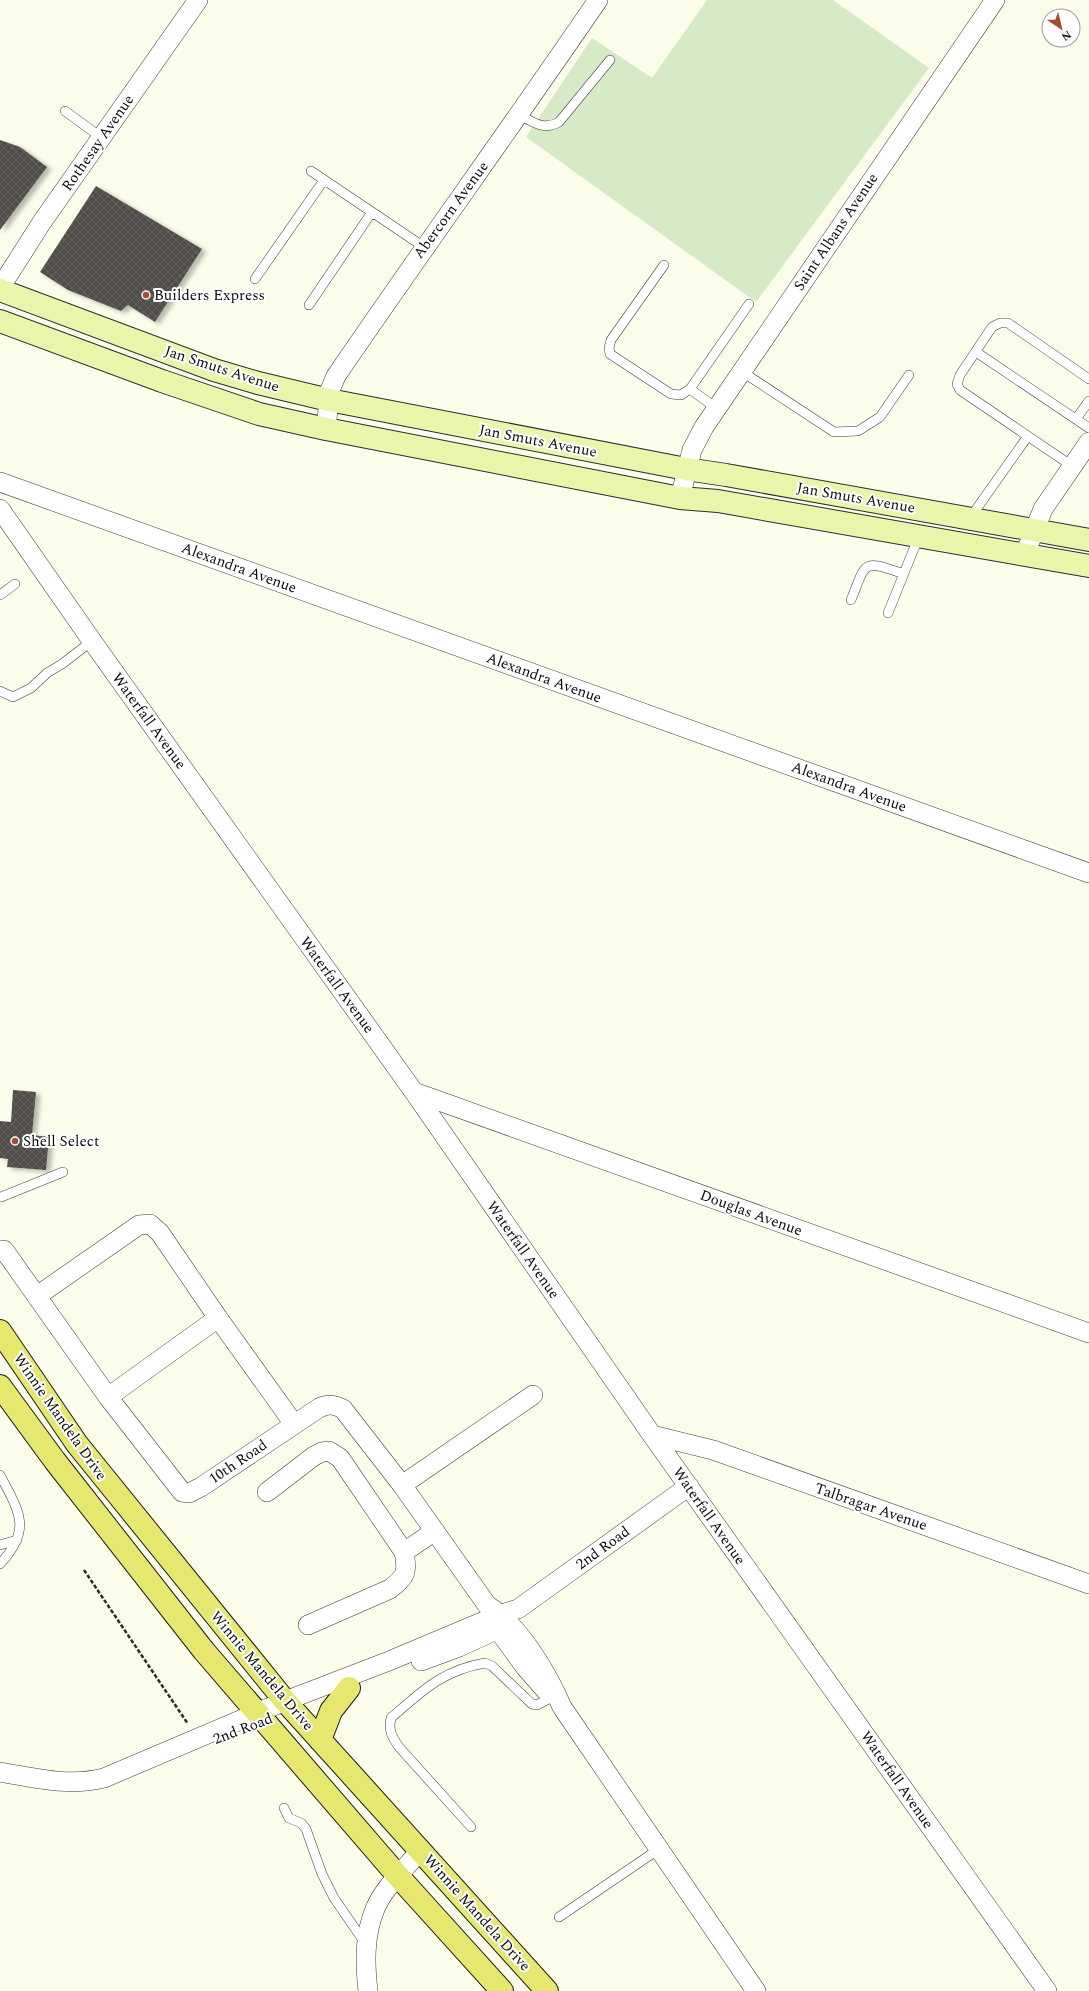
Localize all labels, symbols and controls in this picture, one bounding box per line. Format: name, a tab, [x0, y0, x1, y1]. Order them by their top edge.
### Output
north arrow	[1041, 8, 1081, 48]
text: N	[1058, 26, 1075, 45]
street label: Rothesay Avenue	[56, 90, 140, 196]
street label: Abercorn Avenue	[408, 156, 494, 264]
street label: Saint Albans Avenue	[788, 168, 884, 296]
place label: Builders Express	[154, 284, 265, 307]
marker: Builders Express	[141, 290, 151, 300]
street label: Jan Smuts Avenue	[162, 340, 282, 398]
street label: Jan Smuts Avenue	[477, 418, 599, 464]
street label: Jan Smuts Avenue	[795, 476, 917, 520]
street label: Alexandra Avenue	[178, 536, 300, 600]
street label: Alexandra Avenue	[483, 646, 605, 710]
street label: Waterfall Avenue	[106, 668, 192, 774]
street label: Alexandra Avenue	[788, 755, 910, 819]
street label: Waterfall Avenue	[294, 932, 380, 1038]
place label: Shell Select	[23, 1130, 99, 1153]
marker: Shell Select	[10, 1136, 20, 1146]
street label: Douglas Avenue	[696, 1184, 806, 1242]
street label: Waterfall Avenue	[481, 1196, 565, 1304]
street label: Winnie Mandela Drive	[7, 1349, 113, 1485]
street label: 10th Road	[204, 1434, 272, 1490]
street label: Waterfall Avenue	[667, 1462, 751, 1570]
street label: Talbragar Avenue	[812, 1477, 930, 1537]
street label: 2nd Road	[571, 1520, 635, 1576]
street label: Winnie Mandela Drive	[205, 1606, 319, 1736]
street label: 2nd Road	[210, 1707, 276, 1751]
street label: Waterfall Avenue	[855, 1726, 939, 1834]
street label: Winnie Mandela Drive	[418, 1849, 536, 1977]

